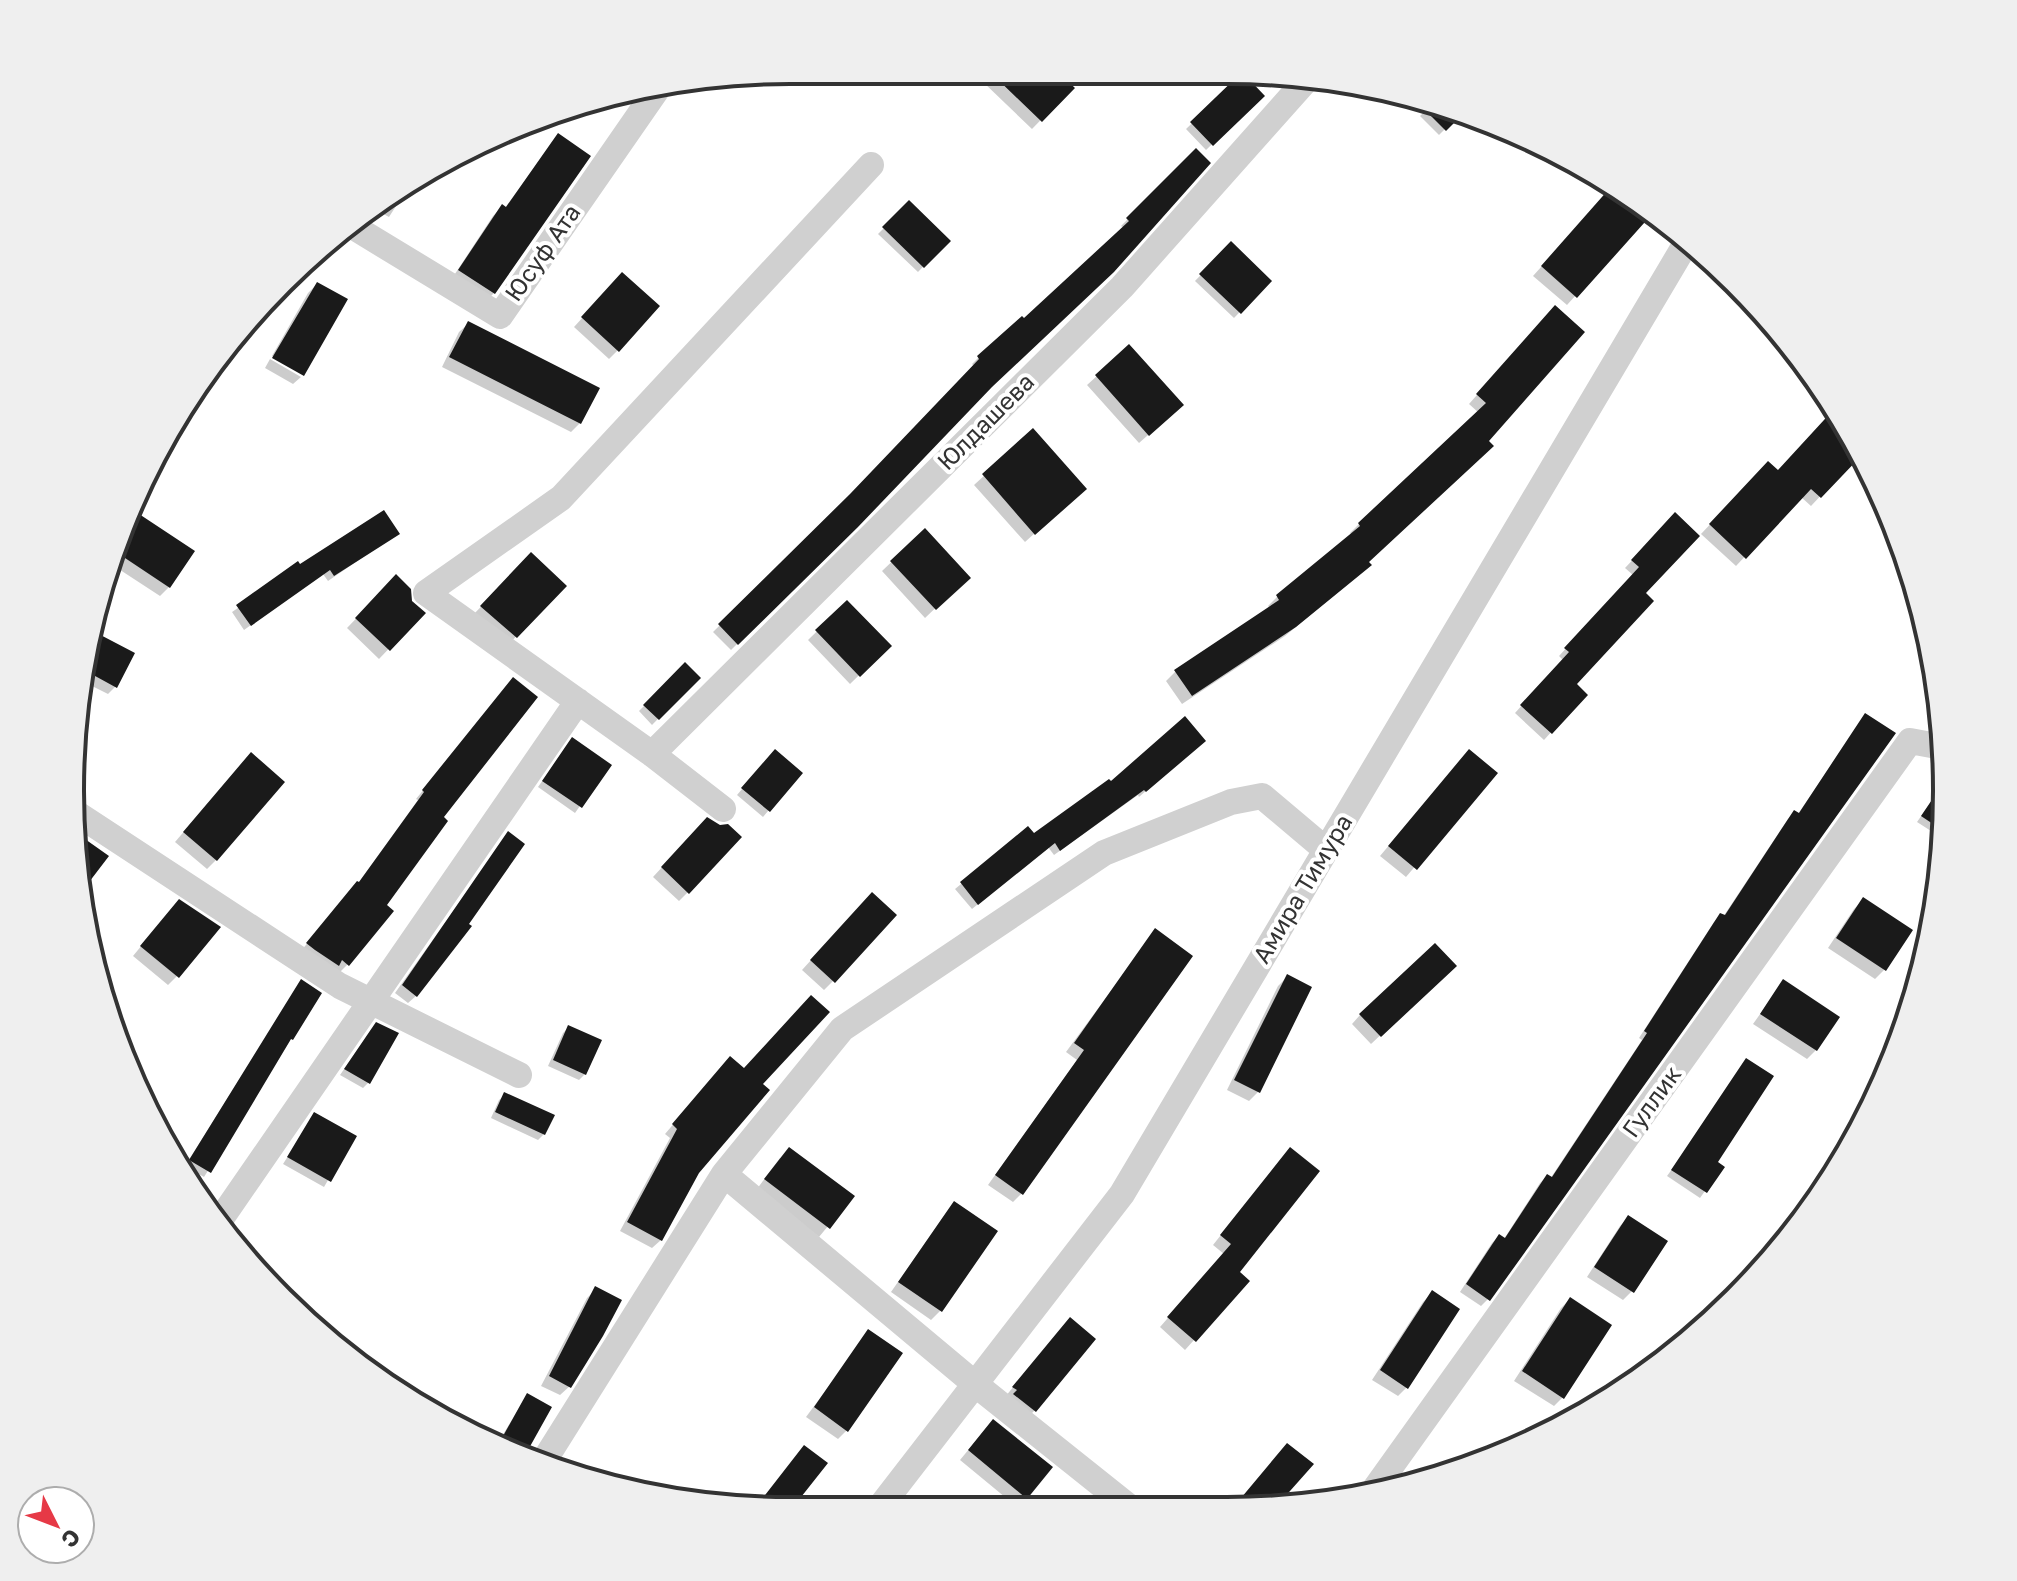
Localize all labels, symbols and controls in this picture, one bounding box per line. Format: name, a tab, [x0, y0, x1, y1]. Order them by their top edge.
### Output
street label: Юсуф Ата	[498, 198, 586, 306]
street label: Юлдашева	[931, 367, 1039, 475]
street label: Амира Тимура	[1246, 808, 1358, 968]
street label: Гуллик	[1615, 1060, 1686, 1142]
north arrow	[16, 1485, 96, 1565]
text: С	[56, 1524, 86, 1554]

